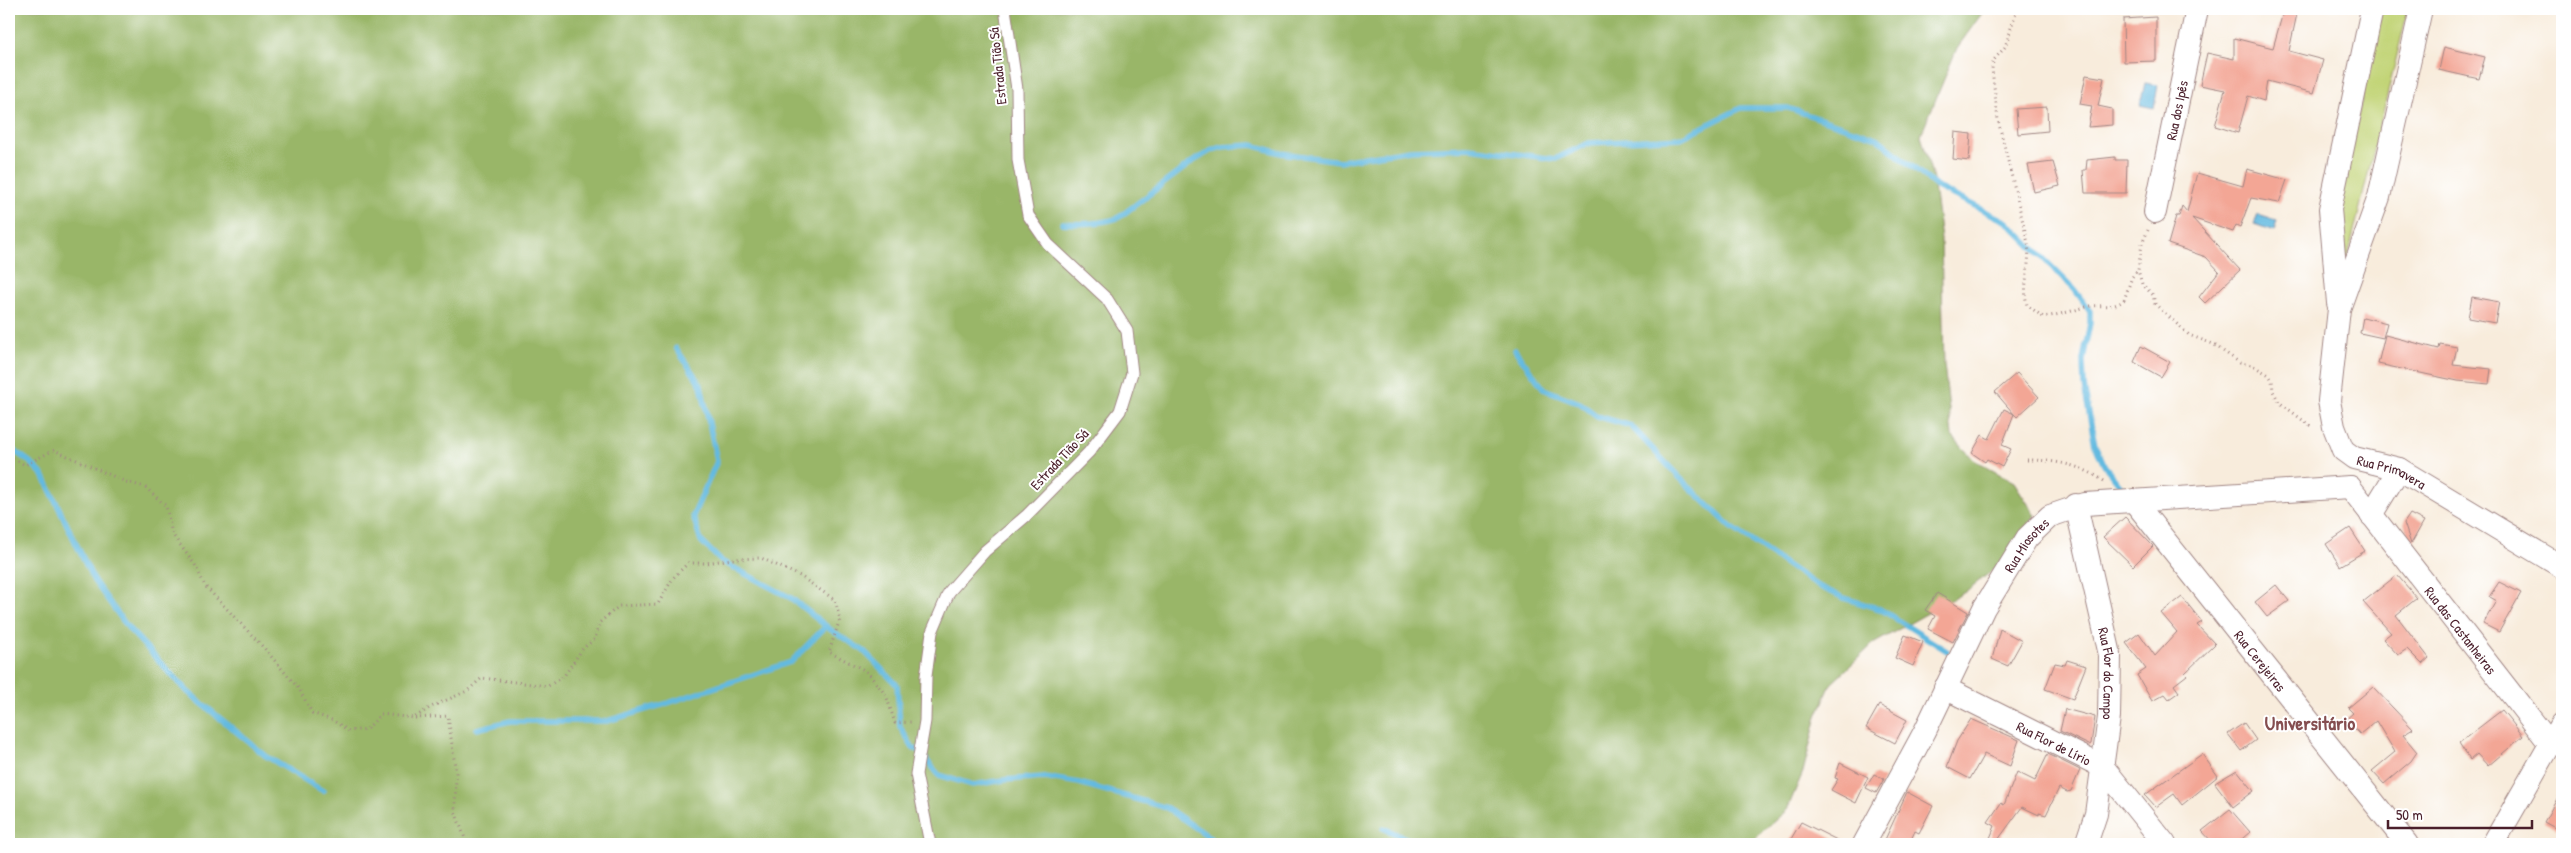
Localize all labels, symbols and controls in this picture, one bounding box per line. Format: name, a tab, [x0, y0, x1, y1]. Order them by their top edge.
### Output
street label: Estrada Tião Sá	[983, 26, 1010, 105]
street label: Rua dos Ipês	[2161, 79, 2192, 142]
street label: Estrada Tião Sá	[1026, 424, 1093, 494]
street label: Rua Primavera	[2355, 450, 2430, 493]
street label: Rua Miosotes	[1999, 513, 2053, 576]
street label: Rua das Castanheiras	[2421, 582, 2501, 678]
street label: Rua Flor do Campo	[2095, 625, 2120, 720]
street label: Rua Cerejeiras	[2230, 626, 2291, 695]
district label: Universitário	[2265, 710, 2356, 736]
street label: Rua Flor de Lírio	[2014, 716, 2095, 769]
scale bar	[2388, 798, 2532, 830]
text: 50 m	[2396, 804, 2423, 825]

